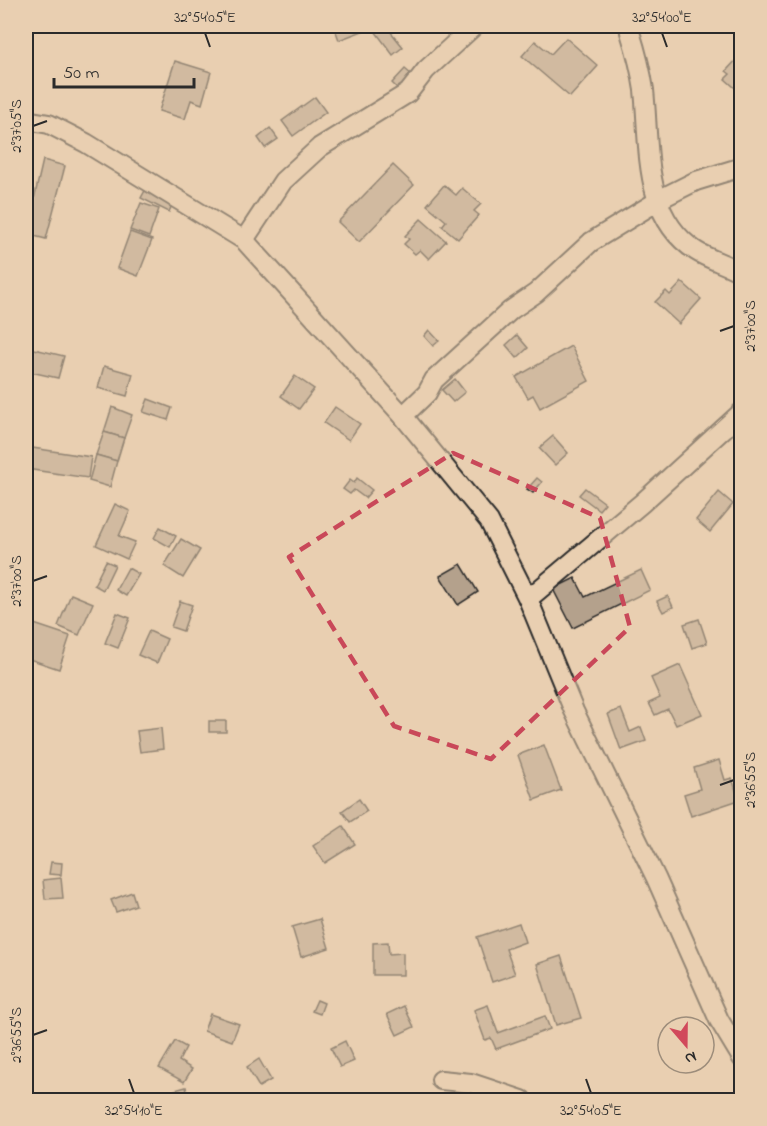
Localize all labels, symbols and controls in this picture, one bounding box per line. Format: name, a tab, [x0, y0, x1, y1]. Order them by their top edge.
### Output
text: 32°54'05"E	[174, 7, 236, 29]
text: 32°54'00"E	[632, 7, 692, 29]
scale bar	[54, 51, 194, 89]
text: 50 m	[63, 61, 100, 87]
text: 2°37'05"S	[6, 99, 28, 153]
text: 2°37'00"S	[740, 300, 762, 352]
text: 2°37'00"S	[6, 555, 28, 607]
text: 2°36'55"S	[740, 752, 762, 808]
text: 2°36'55"S	[6, 1007, 28, 1063]
north arrow	[656, 1015, 716, 1075]
text: N	[681, 1044, 700, 1070]
text: 32°54'10"E	[105, 1100, 163, 1122]
text: 32°54'05"E	[560, 1100, 622, 1122]

